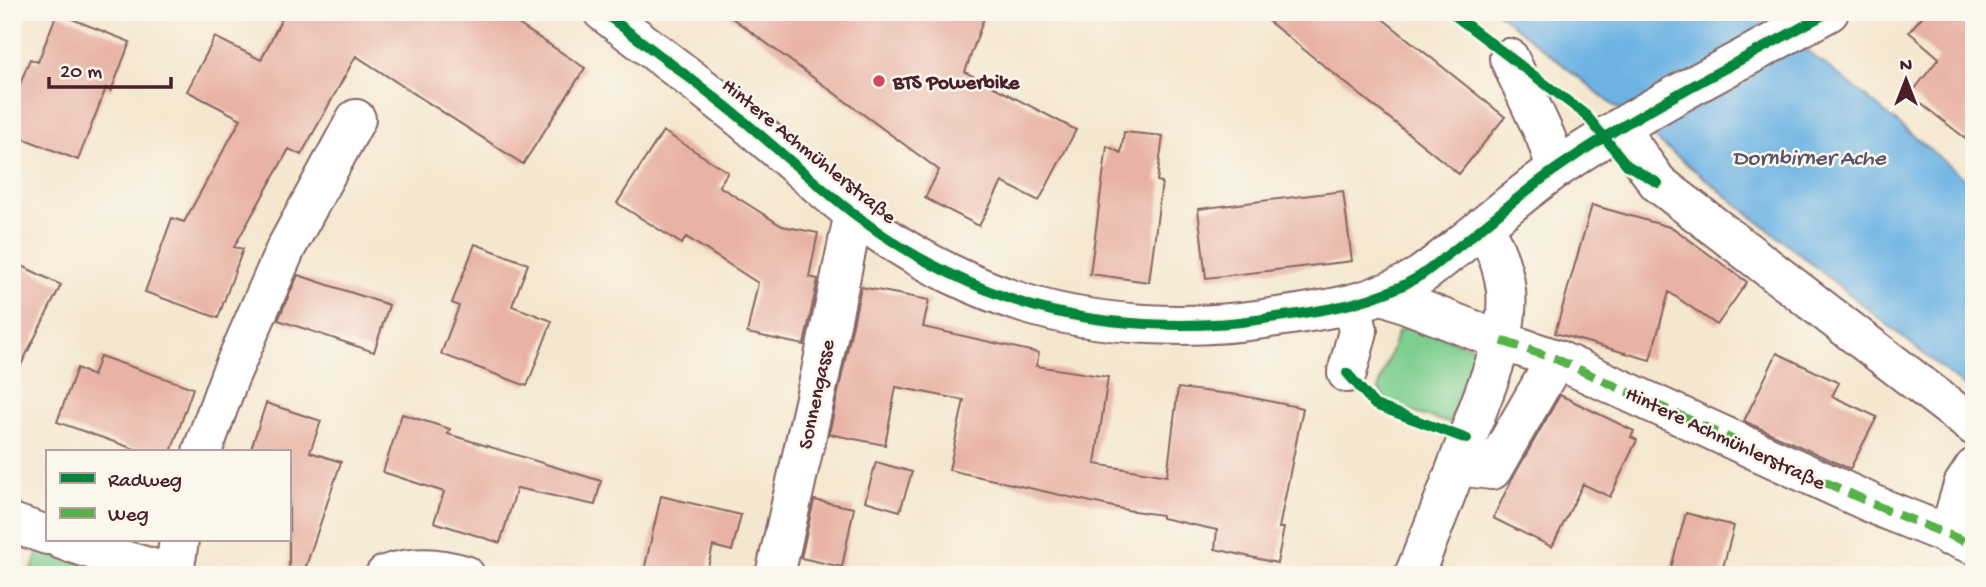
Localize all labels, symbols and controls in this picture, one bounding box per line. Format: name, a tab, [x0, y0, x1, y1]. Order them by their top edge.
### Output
scale bar	[49, 46, 172, 90]
north arrow	[1870, 46, 1940, 116]
text: N	[1900, 55, 1912, 78]
text: 20 m	[60, 61, 102, 86]
place label: BTS Powerbike	[892, 72, 1021, 97]
marker: BTS Powerbike	[871, 73, 887, 89]
street label: Hintere Achmühlerstraße	[715, 74, 901, 232]
water label: Dornbirner Ache	[1732, 146, 1887, 173]
street label: Sonnengasse	[795, 337, 842, 452]
street label: Hintere Achmühlerstraße	[1620, 383, 1830, 498]
legend	[46, 450, 290, 542]
text: Radweg	[108, 470, 182, 495]
text: Weg	[108, 504, 149, 529]

